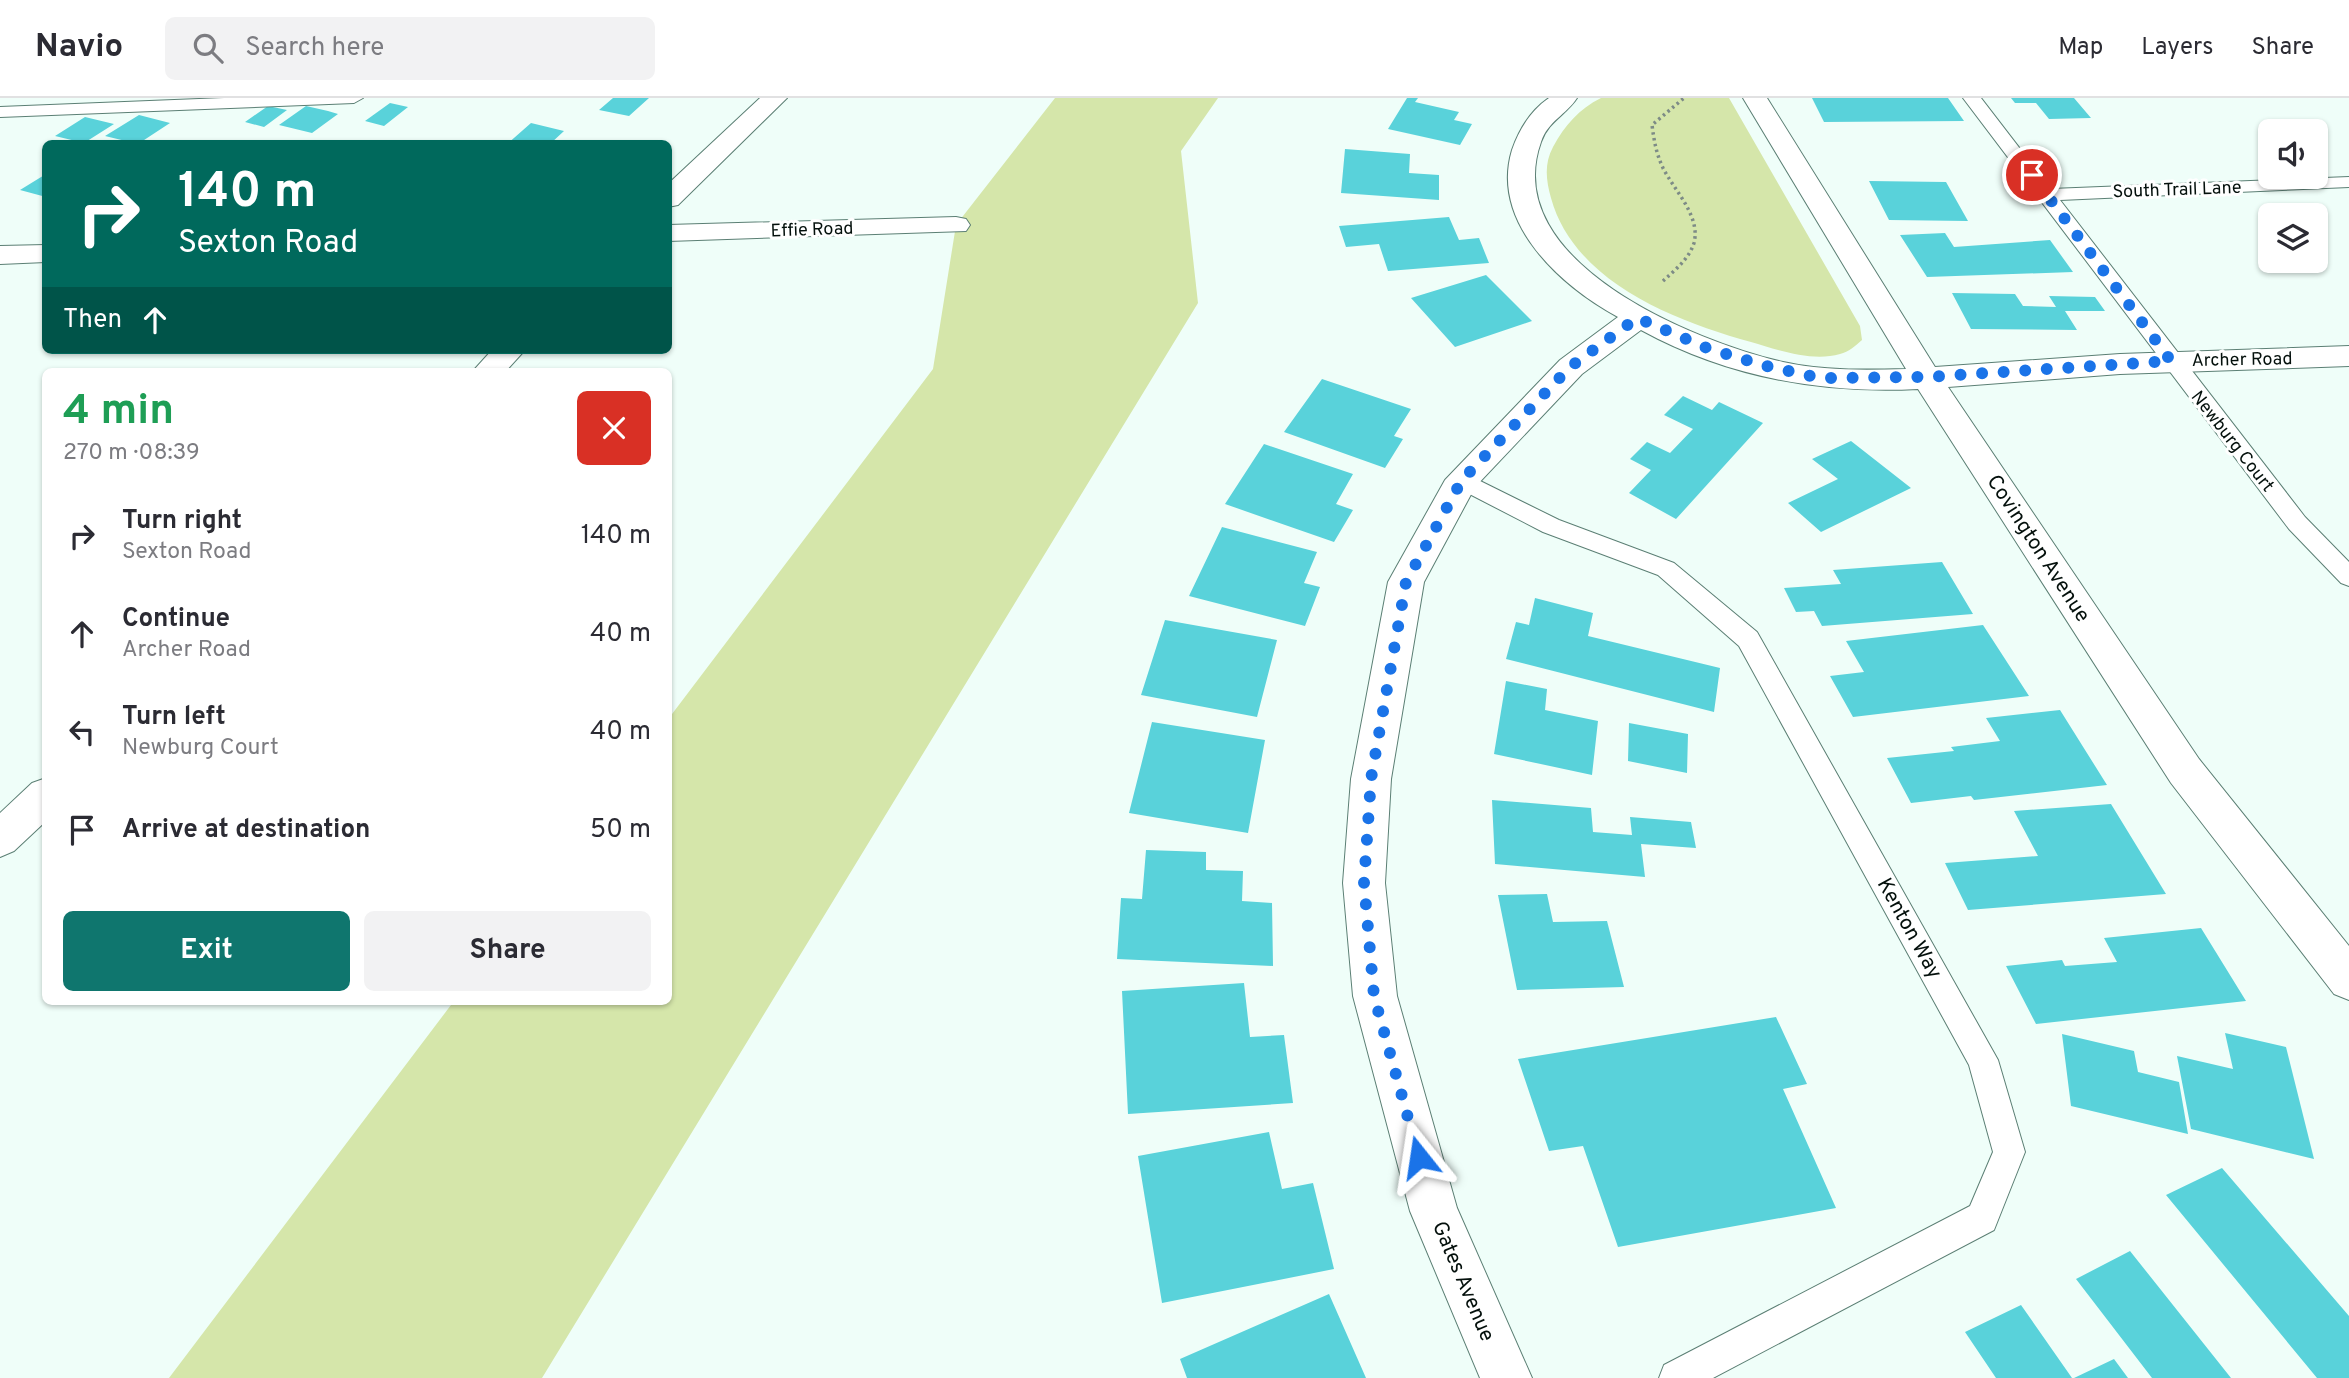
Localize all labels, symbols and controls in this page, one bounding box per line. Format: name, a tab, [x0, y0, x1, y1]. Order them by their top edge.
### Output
search box	[165, 17, 655, 80]
text: Navio	[35, 27, 123, 69]
icon: search	[189, 29, 227, 67]
text: Search here	[245, 32, 384, 65]
text: Map	[2058, 33, 2103, 63]
text: Layers	[2141, 33, 2213, 63]
text: Share	[2251, 33, 2314, 63]
map controls	[2258, 119, 2328, 273]
button: sound	[2258, 119, 2328, 189]
pin	[2002, 145, 2062, 205]
icon: arrive	[2013, 156, 2051, 194]
text: 140 m	[178, 163, 317, 225]
icon: right	[63, 168, 154, 259]
street label: South Trail Lane	[2112, 177, 2242, 204]
button: layers	[2258, 203, 2328, 273]
street label: Effie Road	[770, 218, 854, 243]
text: Sexton Road	[178, 224, 358, 264]
icon: ahead	[136, 301, 174, 339]
text: Then	[63, 304, 122, 337]
street label: Archer Road	[2191, 348, 2293, 373]
text: 4 min	[63, 386, 174, 439]
street label: Newburg Court	[2185, 387, 2279, 497]
button: close	[577, 391, 651, 465]
text: 270 m · 08:39	[63, 439, 200, 468]
street label: Covington Avenue	[1980, 470, 2096, 628]
text: Turn right	[122, 505, 242, 538]
icon: right	[63, 517, 101, 555]
text: 140 m	[581, 520, 651, 553]
text: Sexton Road	[122, 538, 252, 567]
text: Continue	[122, 603, 230, 636]
icon: ahead	[63, 615, 101, 653]
text: 40 m	[590, 618, 651, 651]
text: Archer Road	[122, 636, 251, 665]
text: Turn left	[122, 701, 226, 734]
icon: left	[63, 713, 101, 751]
text: 40 m	[590, 716, 651, 749]
text: Newburg Court	[122, 734, 279, 763]
icon: arrive	[63, 811, 101, 849]
text: Arrive at destination	[122, 814, 370, 847]
text: 50 m	[590, 814, 651, 847]
street label: Kenton Way	[1870, 874, 1947, 984]
button: Exit	[63, 911, 350, 991]
button: Share	[364, 911, 651, 991]
position arrow	[1382, 1120, 1456, 1194]
street label: Gates Avenue	[1425, 1217, 1500, 1346]

